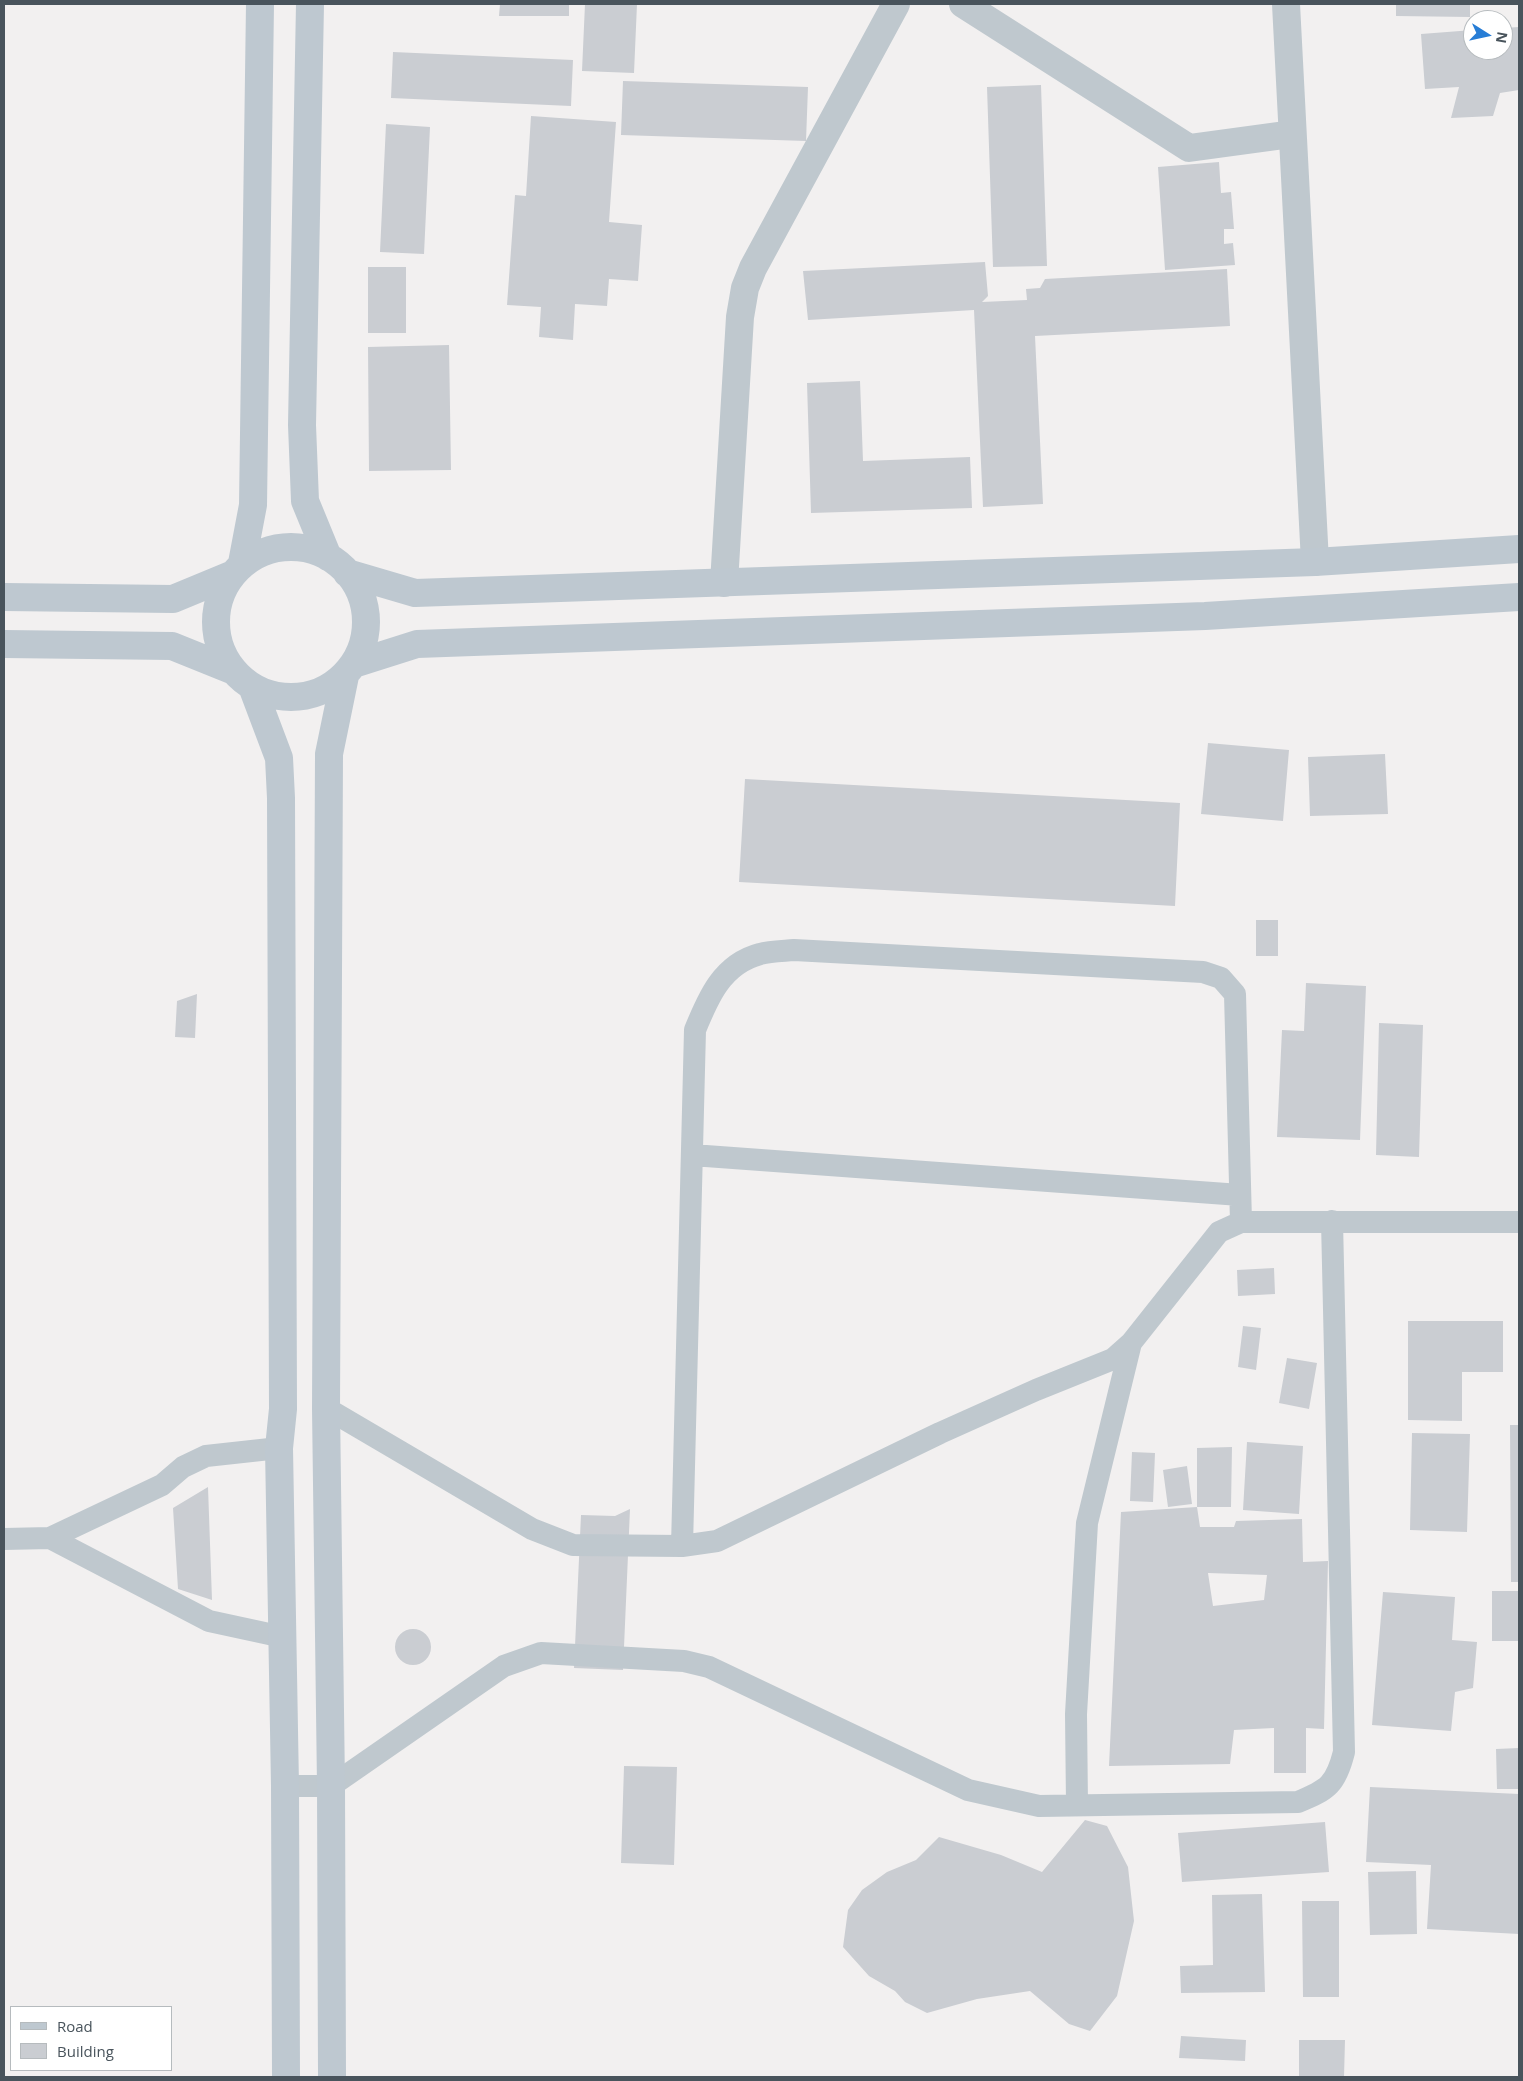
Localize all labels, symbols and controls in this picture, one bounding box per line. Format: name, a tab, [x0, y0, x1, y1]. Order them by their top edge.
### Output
north arrow	[1463, 10, 1513, 60]
text: N	[1492, 30, 1513, 45]
legend	[10, 2006, 172, 2071]
text: Road	[57, 2016, 93, 2036]
text: Building	[57, 2041, 114, 2061]

